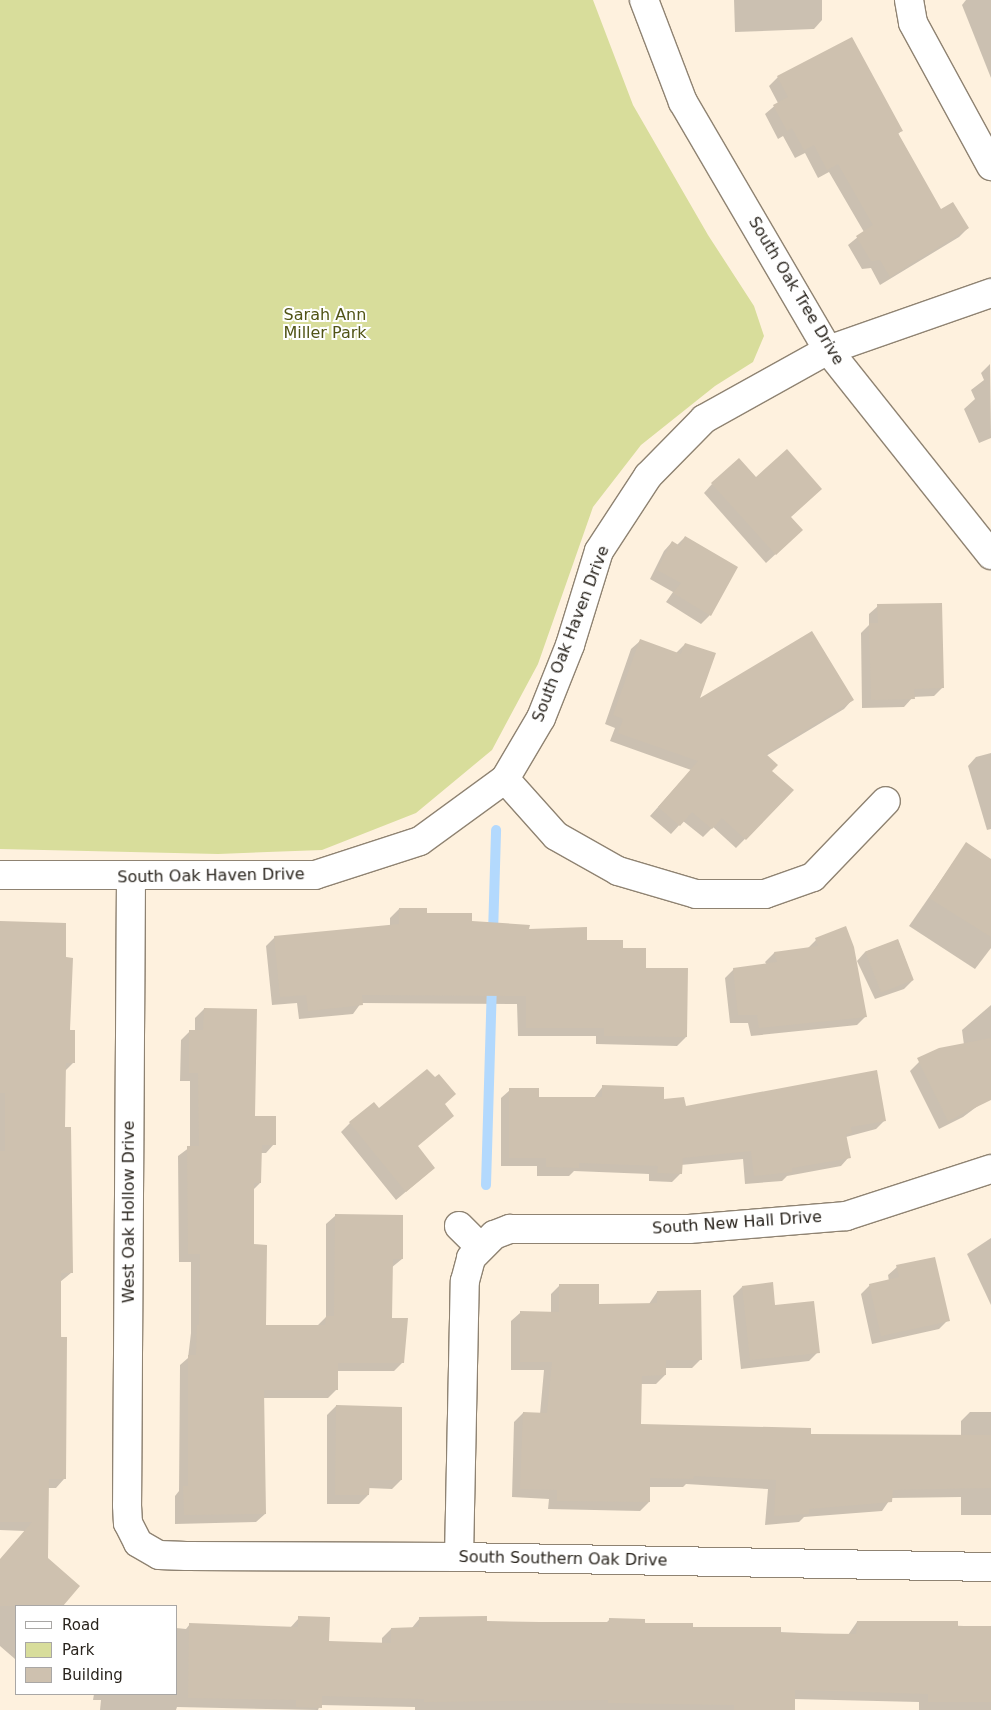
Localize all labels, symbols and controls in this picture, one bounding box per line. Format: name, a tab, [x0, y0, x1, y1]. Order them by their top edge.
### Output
street label: South Oak Tree Drive	[744, 213, 848, 369]
park label: Sarah Ann Miller Park	[283, 305, 367, 343]
street label: South Oak Haven Drive	[528, 543, 614, 725]
street label: South Oak Haven Drive	[117, 865, 305, 887]
street label: West Oak Hollow Drive	[119, 1121, 139, 1303]
street label: South New Hall Drive	[652, 1207, 822, 1239]
street label: South Southern Oak Drive	[458, 1548, 668, 1570]
legend	[15, 1605, 178, 1695]
text: Road	[62, 1616, 100, 1634]
text: Park	[62, 1641, 94, 1659]
text: Building	[62, 1666, 123, 1684]

